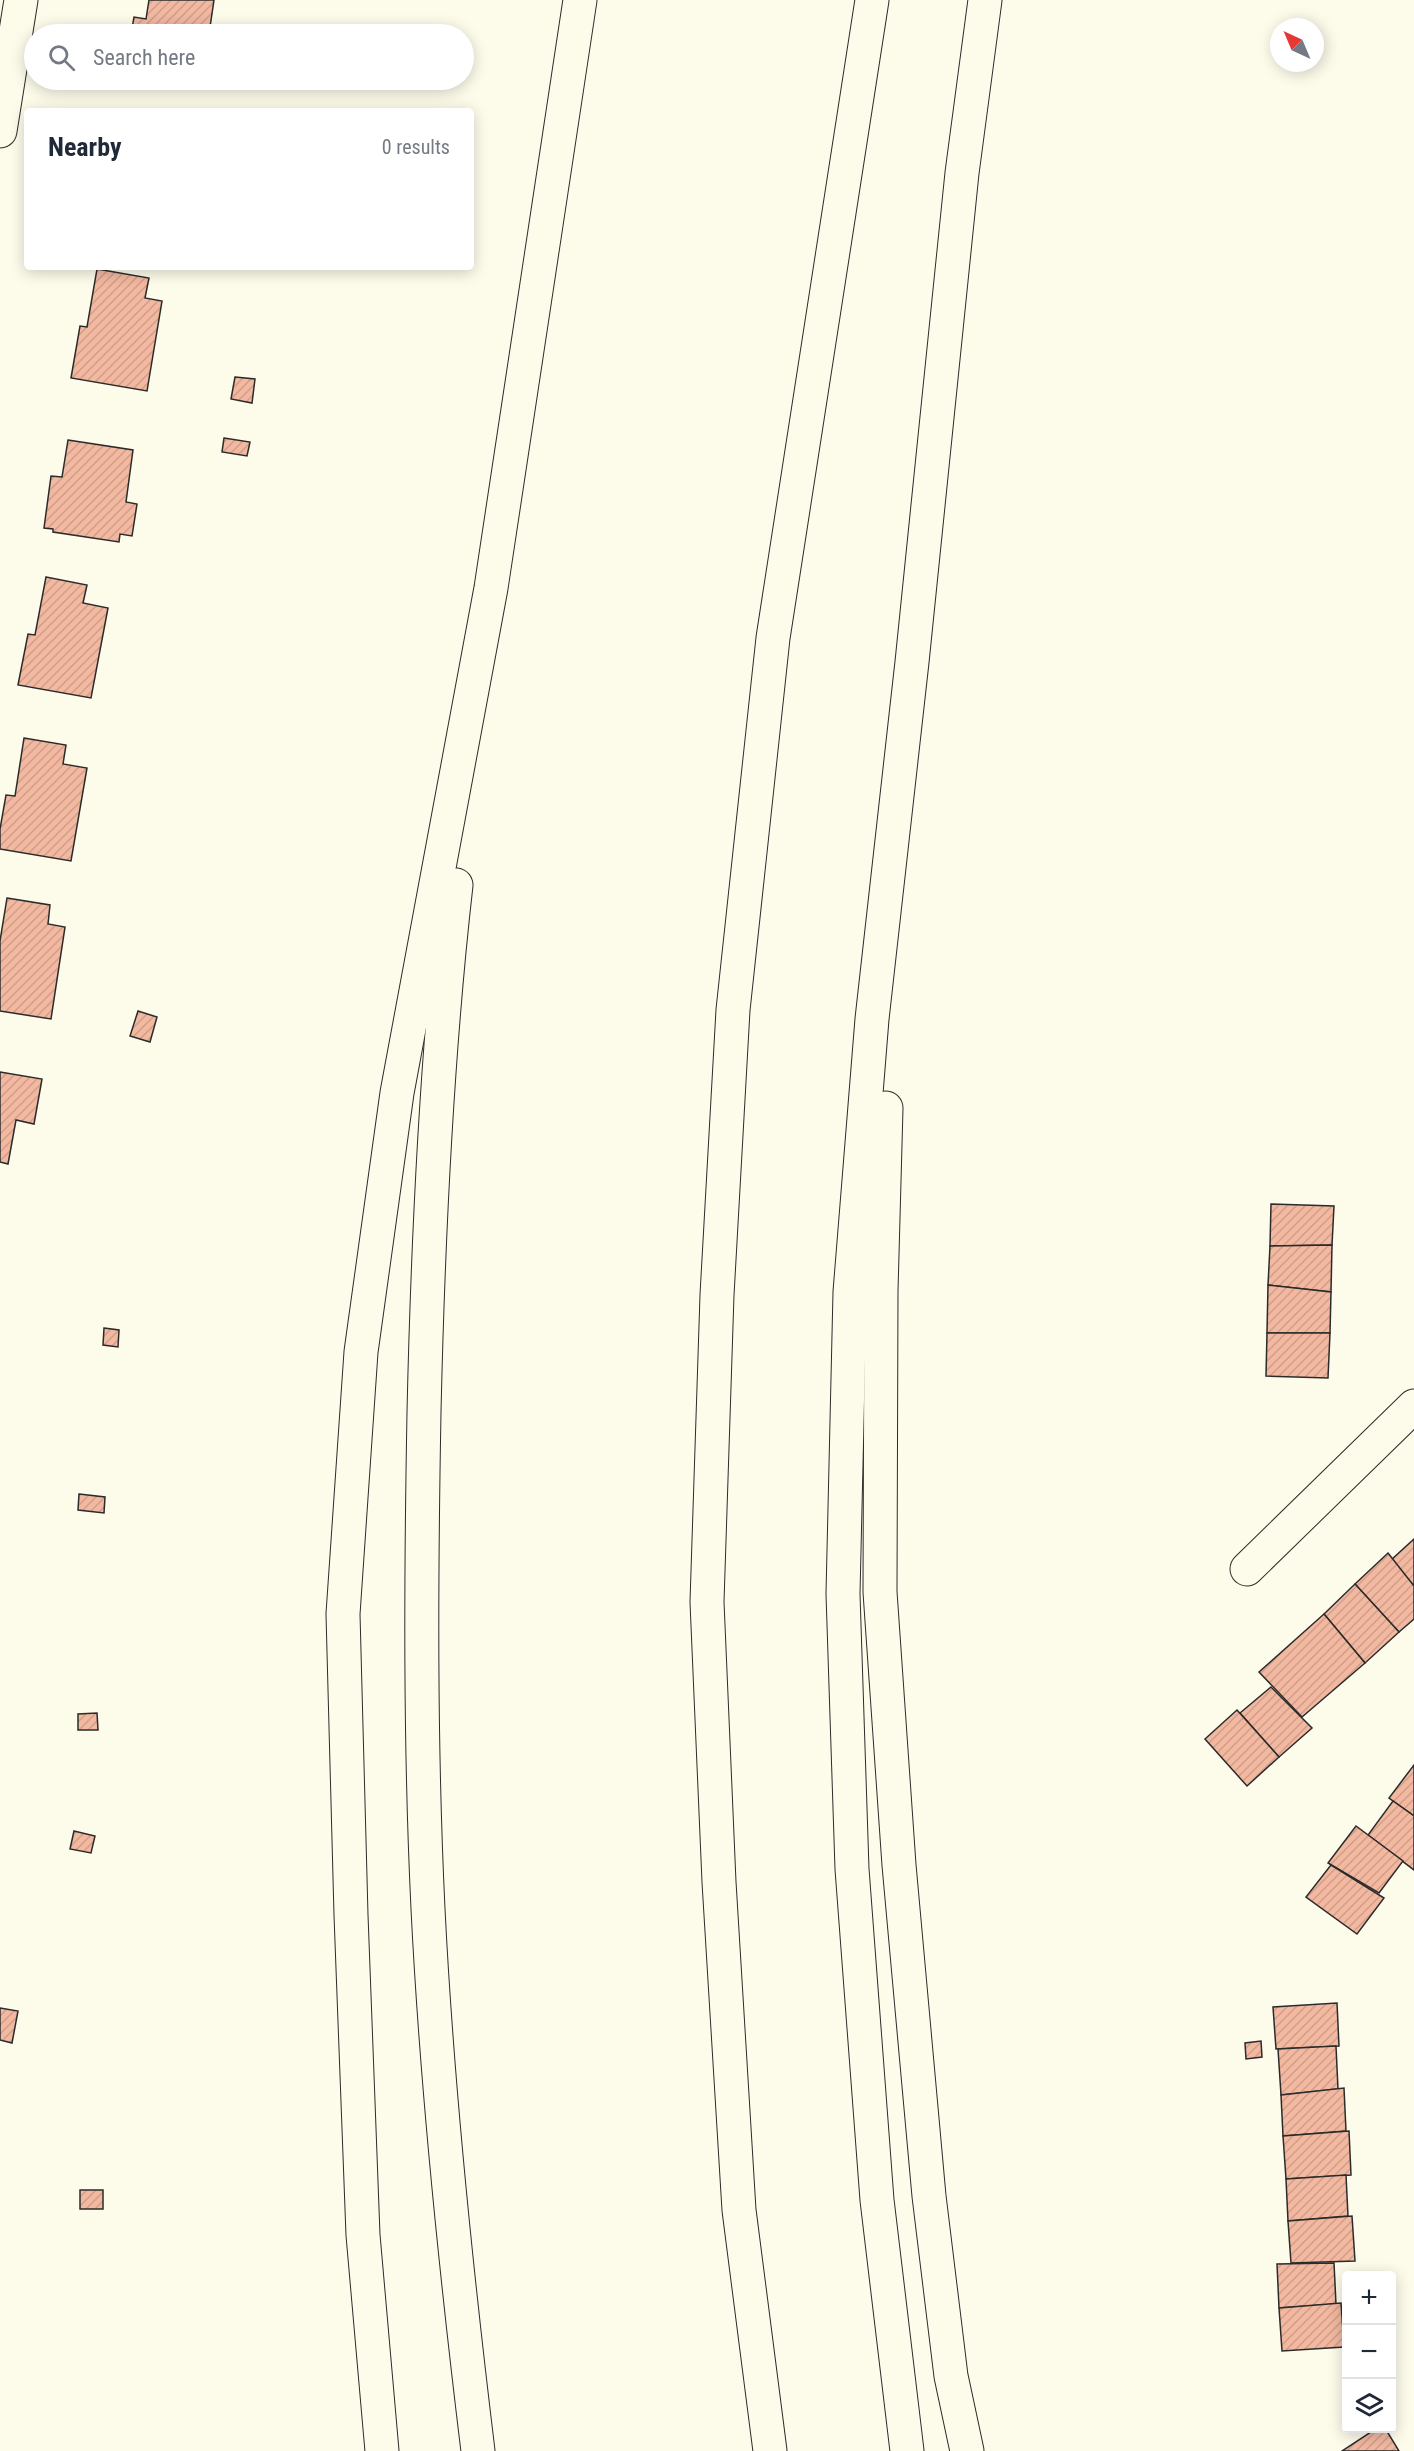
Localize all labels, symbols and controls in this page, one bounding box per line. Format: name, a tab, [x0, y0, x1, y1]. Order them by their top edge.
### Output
north arrow	[1270, 18, 1324, 72]
search box	[24, 24, 474, 90]
icon: search	[45, 41, 78, 74]
text: Search here	[93, 45, 195, 70]
text: Nearby	[48, 132, 122, 162]
text: 0 results	[382, 135, 450, 159]
map controls	[1342, 2271, 1396, 2433]
button: +	[1342, 2271, 1396, 2325]
button: −	[1342, 2325, 1396, 2379]
button: layers	[1342, 2379, 1396, 2433]

